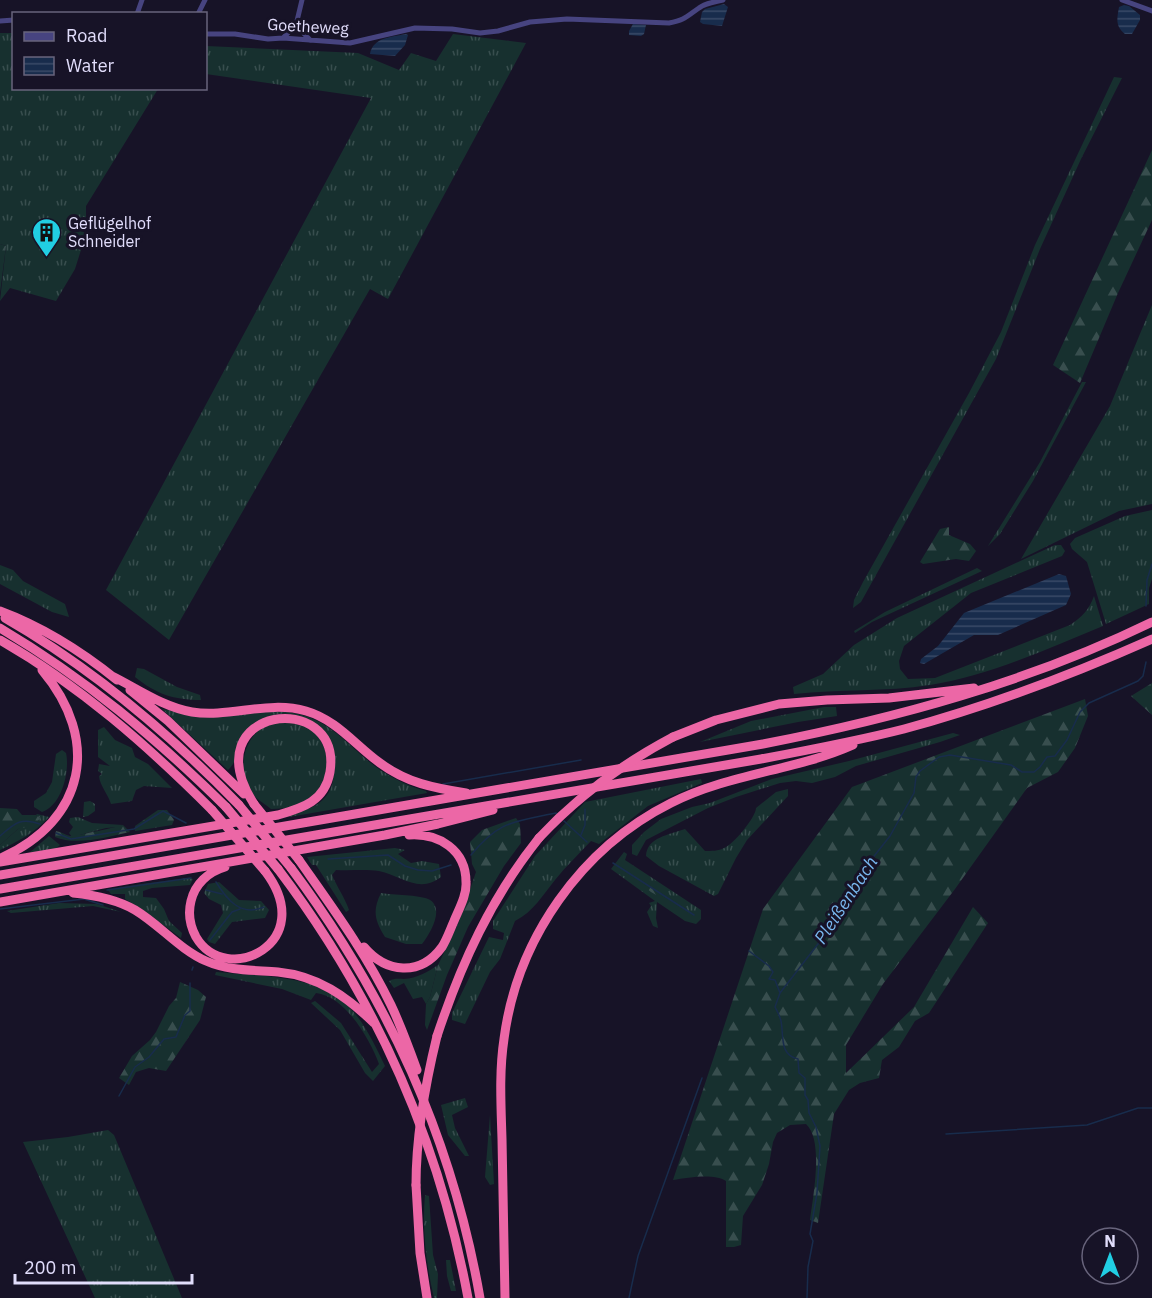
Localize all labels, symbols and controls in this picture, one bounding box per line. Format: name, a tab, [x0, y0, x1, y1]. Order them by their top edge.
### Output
legend	[12, 12, 207, 90]
street label: Goetheweg	[267, 14, 350, 38]
text: Road	[66, 24, 107, 47]
text: Water	[66, 54, 115, 77]
place label: Geflügelhof Schneider	[68, 213, 151, 251]
building icon: Geflügelhof Schneider	[31, 216, 63, 258]
water label: Pleißenbach	[809, 852, 882, 948]
north arrow	[1080, 1226, 1140, 1286]
text: N	[1104, 1231, 1116, 1251]
scale bar	[15, 1247, 192, 1285]
text: 200 m	[24, 1256, 76, 1279]

